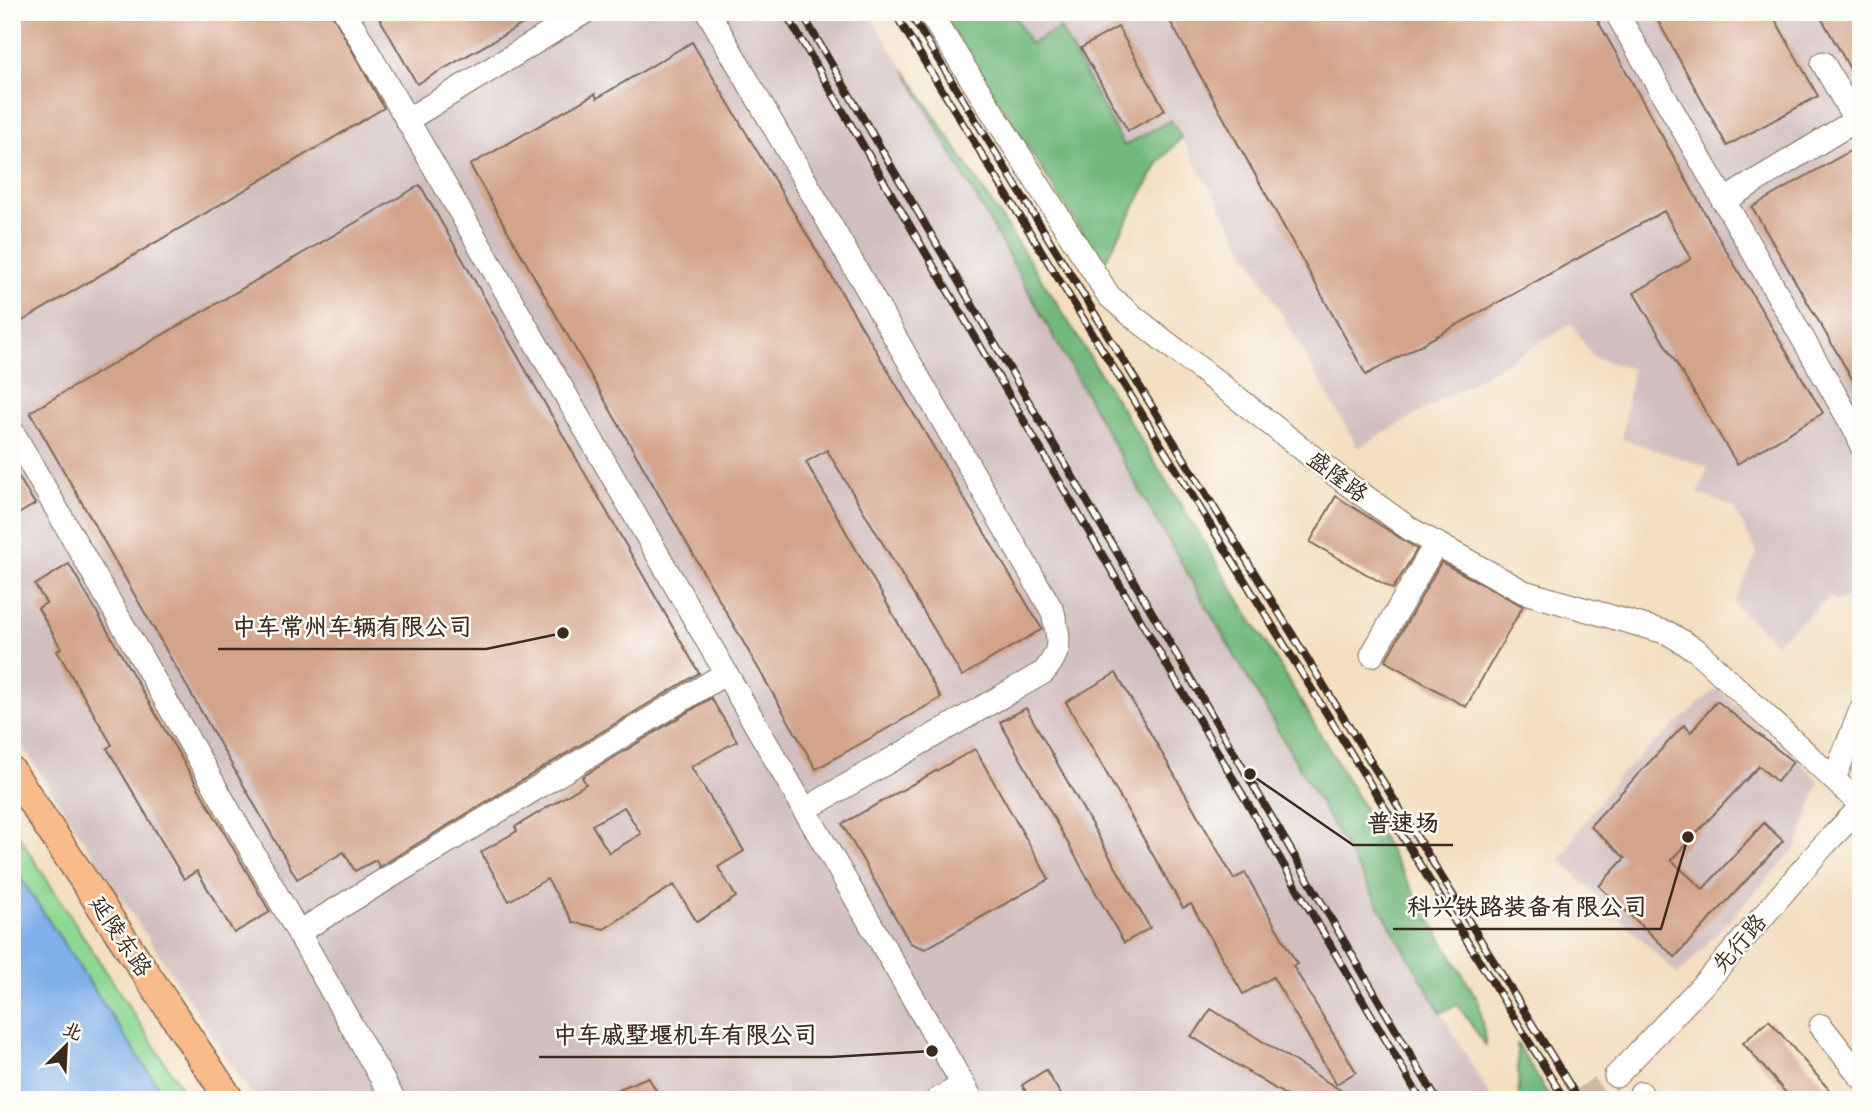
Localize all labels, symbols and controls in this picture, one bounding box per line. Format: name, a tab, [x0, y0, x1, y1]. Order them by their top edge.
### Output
street label: 盛隆路	[1301, 440, 1377, 510]
callout: 中车常州车辆有限公司	[218, 604, 486, 649]
text: 中车常州车辆有限公司	[232, 607, 472, 643]
callout: 普速场	[1353, 800, 1453, 845]
text: 普速场	[1367, 803, 1439, 839]
callout: 科兴铁路装备有限公司	[1393, 884, 1661, 929]
street label: 延陵东路	[82, 887, 162, 983]
text: 科兴铁路装备有限公司	[1407, 887, 1647, 923]
street label: 先行路	[1702, 904, 1774, 980]
north arrow	[32, 1010, 102, 1080]
callout: 中车戚墅堰机车有限公司	[539, 1012, 831, 1057]
text: 北	[59, 1013, 88, 1046]
text: 中车戚墅堰机车有限公司	[553, 1015, 817, 1051]

